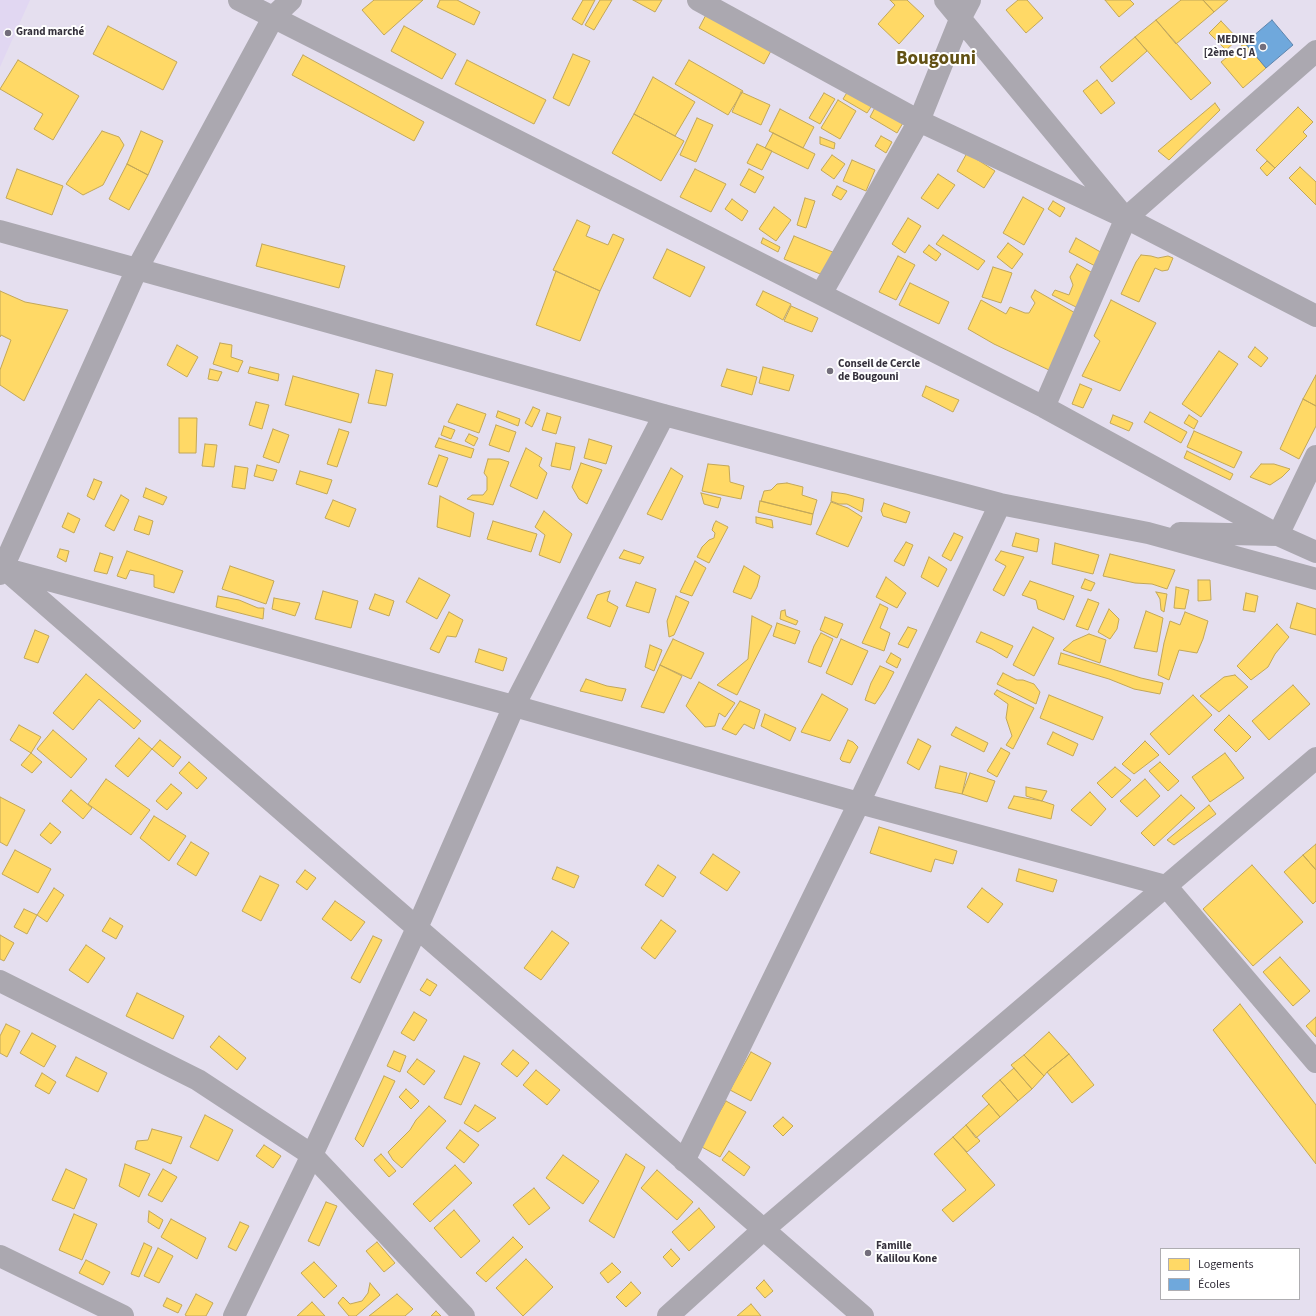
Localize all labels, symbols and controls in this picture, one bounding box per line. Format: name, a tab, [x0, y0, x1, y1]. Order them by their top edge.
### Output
place label: Grand marché	[16, 26, 84, 40]
marker: Grand marché	[3, 28, 13, 38]
place label: MEDINE [2ème C] A	[1204, 34, 1255, 60]
marker: MEDINE [2ème C] A	[1258, 42, 1268, 52]
district label: Bougouni	[896, 49, 976, 71]
place label: Conseil de Cercle de Bougouni	[838, 358, 920, 384]
marker: Conseil de Cercle de Bougouni	[825, 366, 835, 376]
place label: Famille Kalilou Kone	[876, 1240, 937, 1266]
marker: Famille Kalilou Kone	[863, 1248, 873, 1258]
legend	[1160, 1248, 1300, 1300]
text: Logements	[1198, 1256, 1253, 1273]
text: Écoles	[1198, 1276, 1230, 1293]

